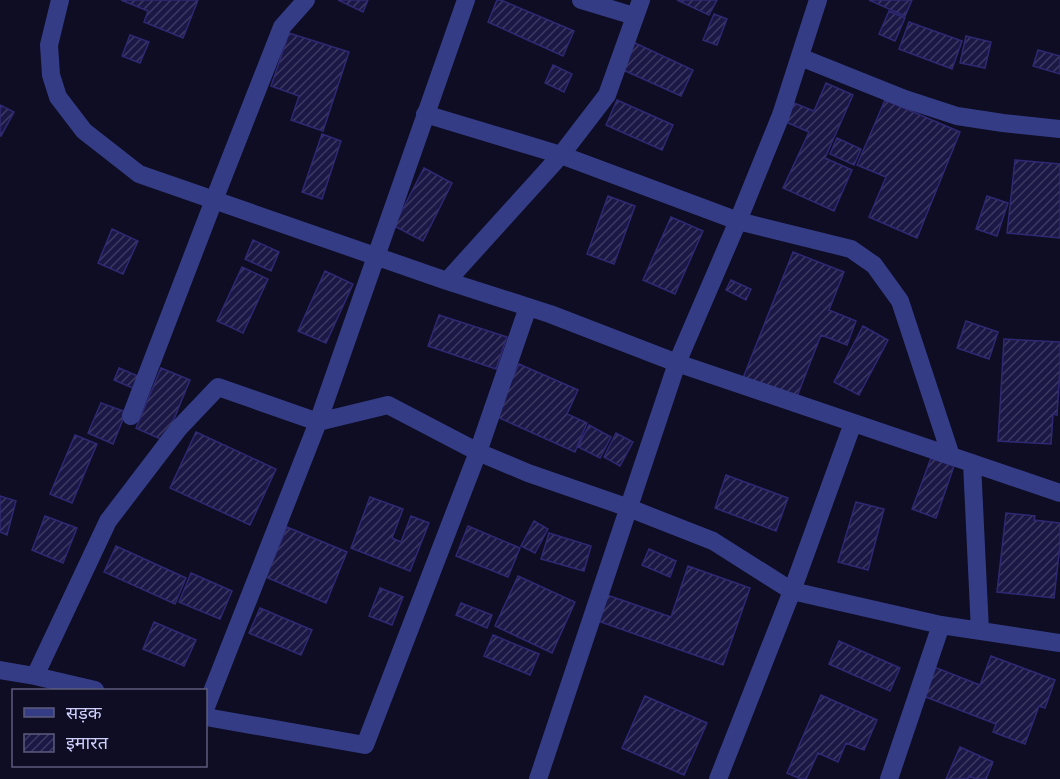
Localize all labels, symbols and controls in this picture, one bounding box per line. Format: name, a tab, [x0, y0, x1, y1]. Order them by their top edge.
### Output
legend	[12, 689, 207, 767]
text: सड़क	[66, 702, 103, 724]
text: इमारत	[66, 732, 109, 754]

